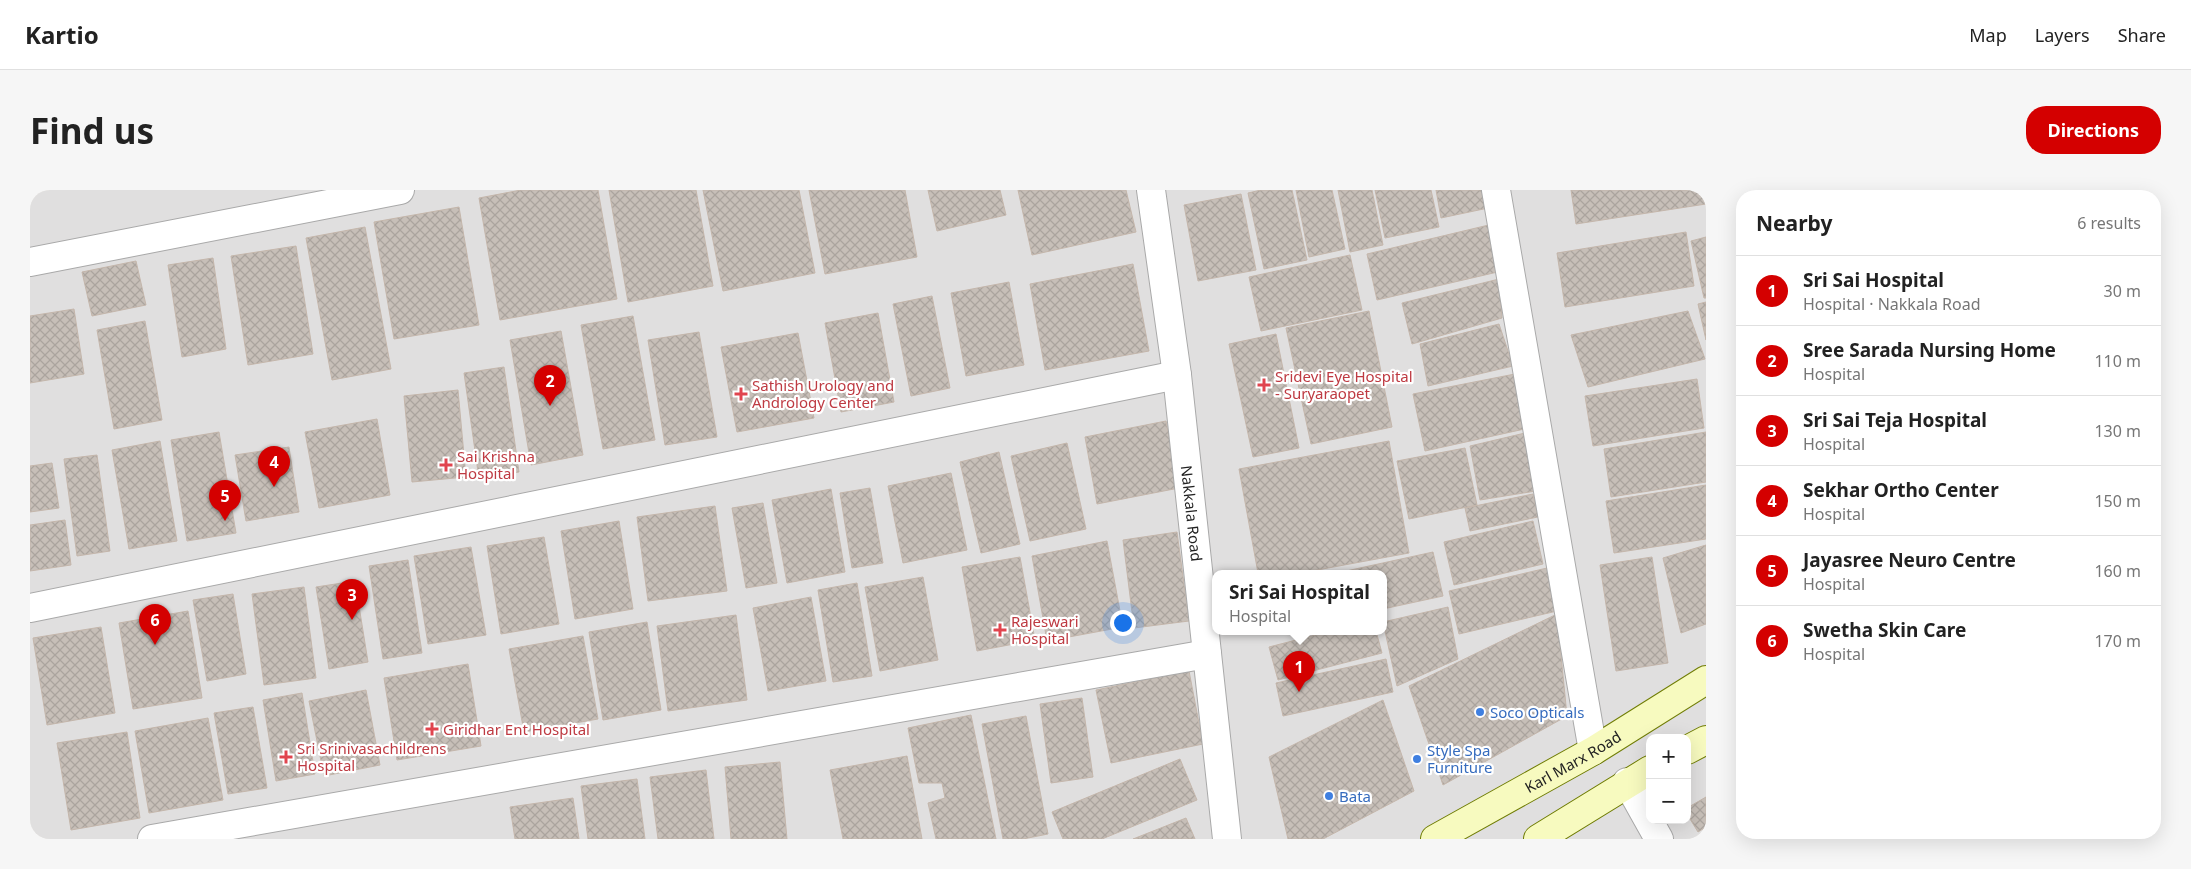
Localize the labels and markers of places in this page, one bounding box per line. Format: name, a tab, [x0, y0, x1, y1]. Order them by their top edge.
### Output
pin: 2	[534, 365, 566, 406]
place label: Sridevi Eye Hospital - Suryaraopet	[1275, 366, 1413, 403]
place label: Sathish Urology and Andrology Center	[752, 375, 894, 412]
marker: Sridevi Eye Hospital - Suryaraopet	[1257, 378, 1271, 392]
marker: Sathish Urology and Andrology Center	[734, 387, 748, 401]
pin: 4	[258, 446, 290, 487]
place label: Sai Krishna Hospital	[457, 446, 535, 483]
marker: Sai Krishna Hospital	[439, 458, 453, 472]
pin: 5	[209, 480, 241, 521]
pin: 3	[336, 579, 368, 620]
pin: 6	[139, 604, 171, 645]
place label: Rajeswari Hospital	[1011, 611, 1079, 648]
marker: Rajeswari Hospital	[993, 623, 1007, 637]
pin: 1	[1283, 651, 1315, 692]
place label: Soco Opticals	[1490, 702, 1584, 722]
marker: Soco Opticals	[1474, 706, 1486, 718]
place label: Giridhar Ent Hospital	[443, 719, 590, 739]
marker: Giridhar Ent Hospital	[425, 722, 439, 736]
place label: Sri Srinivasachildrens Hospital	[297, 738, 447, 775]
place label: Style Spa Furniture	[1427, 740, 1492, 777]
marker: Sri Srinivasachildrens Hospital	[279, 750, 293, 764]
marker: Style Spa Furniture	[1411, 753, 1423, 765]
place label: Bata	[1339, 786, 1371, 806]
marker: Bata	[1323, 790, 1335, 802]

